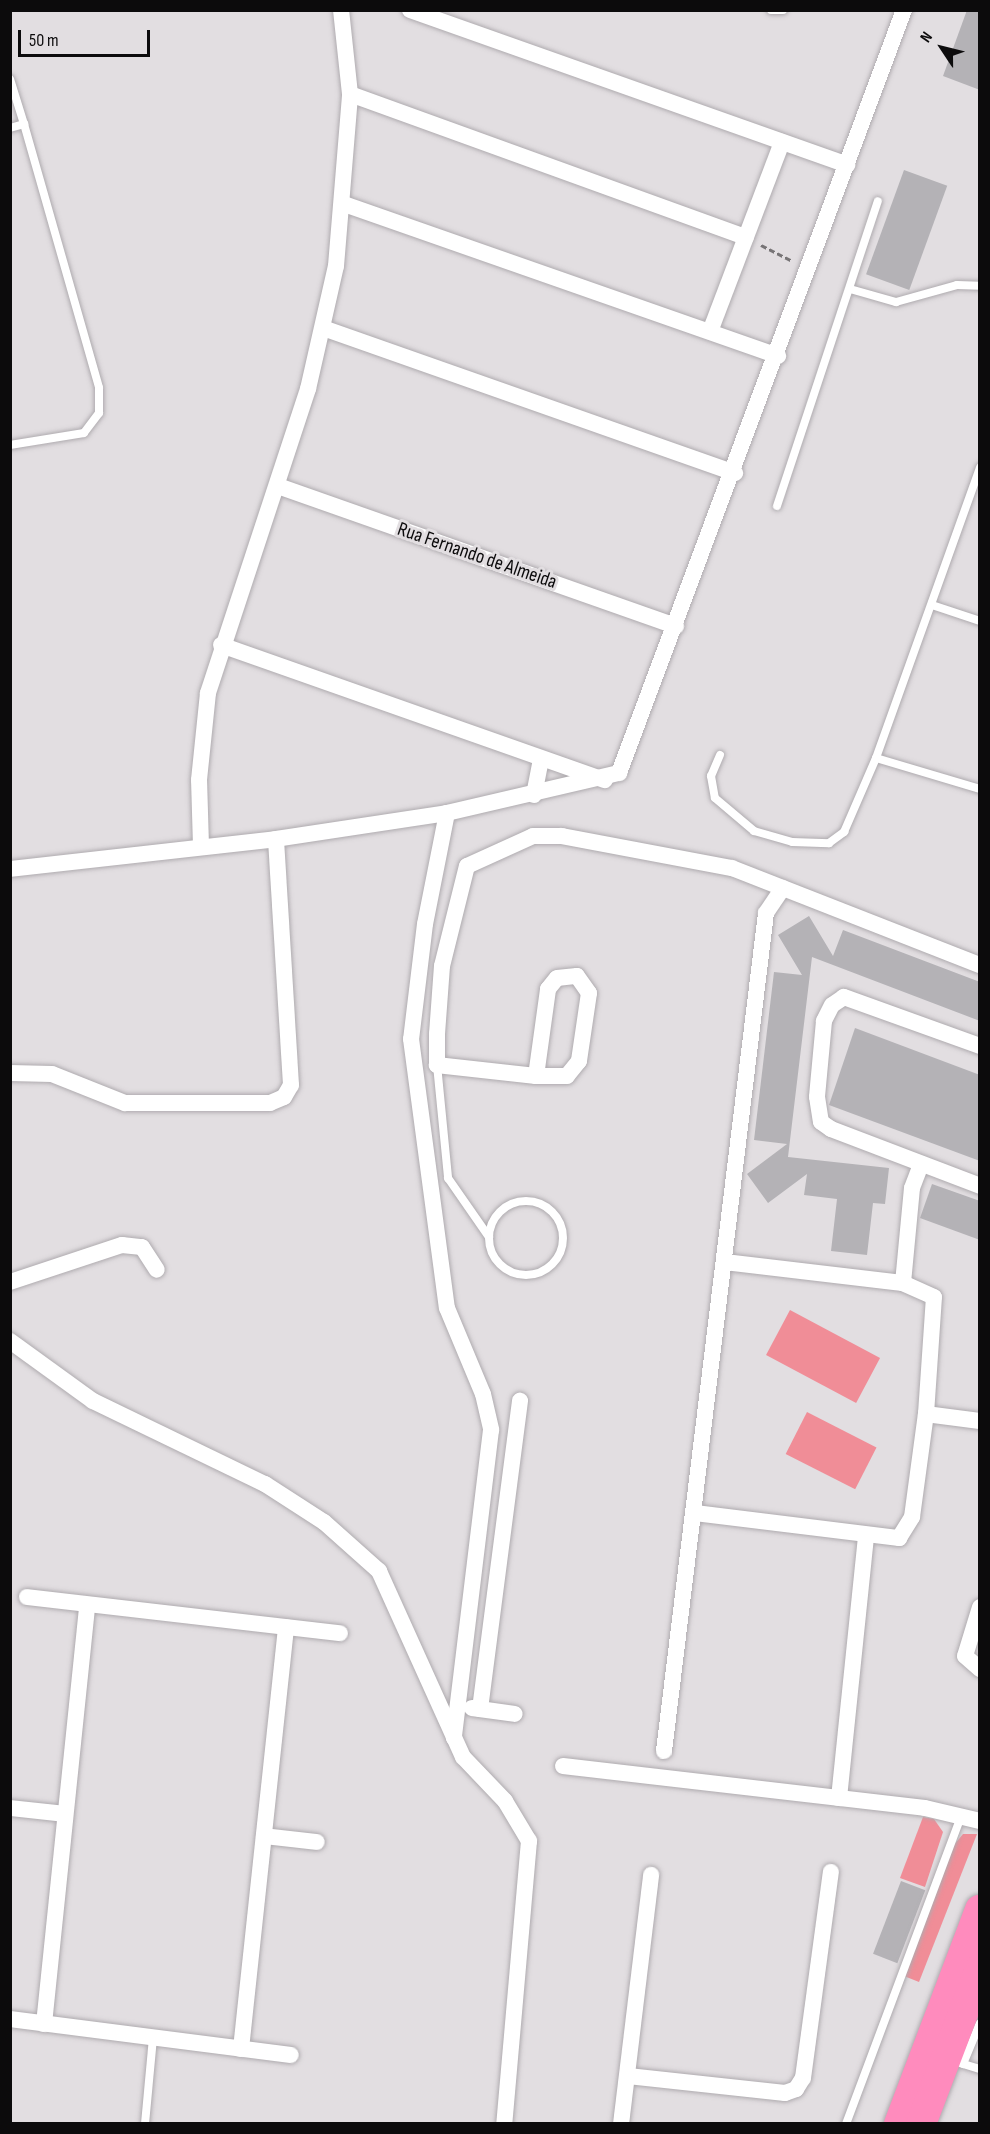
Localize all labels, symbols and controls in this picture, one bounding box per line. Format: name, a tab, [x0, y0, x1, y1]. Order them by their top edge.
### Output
scale bar	[21, 18, 153, 56]
north arrow	[912, 18, 972, 78]
text: N	[917, 28, 937, 46]
text: 50 m	[29, 30, 59, 51]
street label: Rua Fernando de Almeida	[394, 517, 560, 595]

